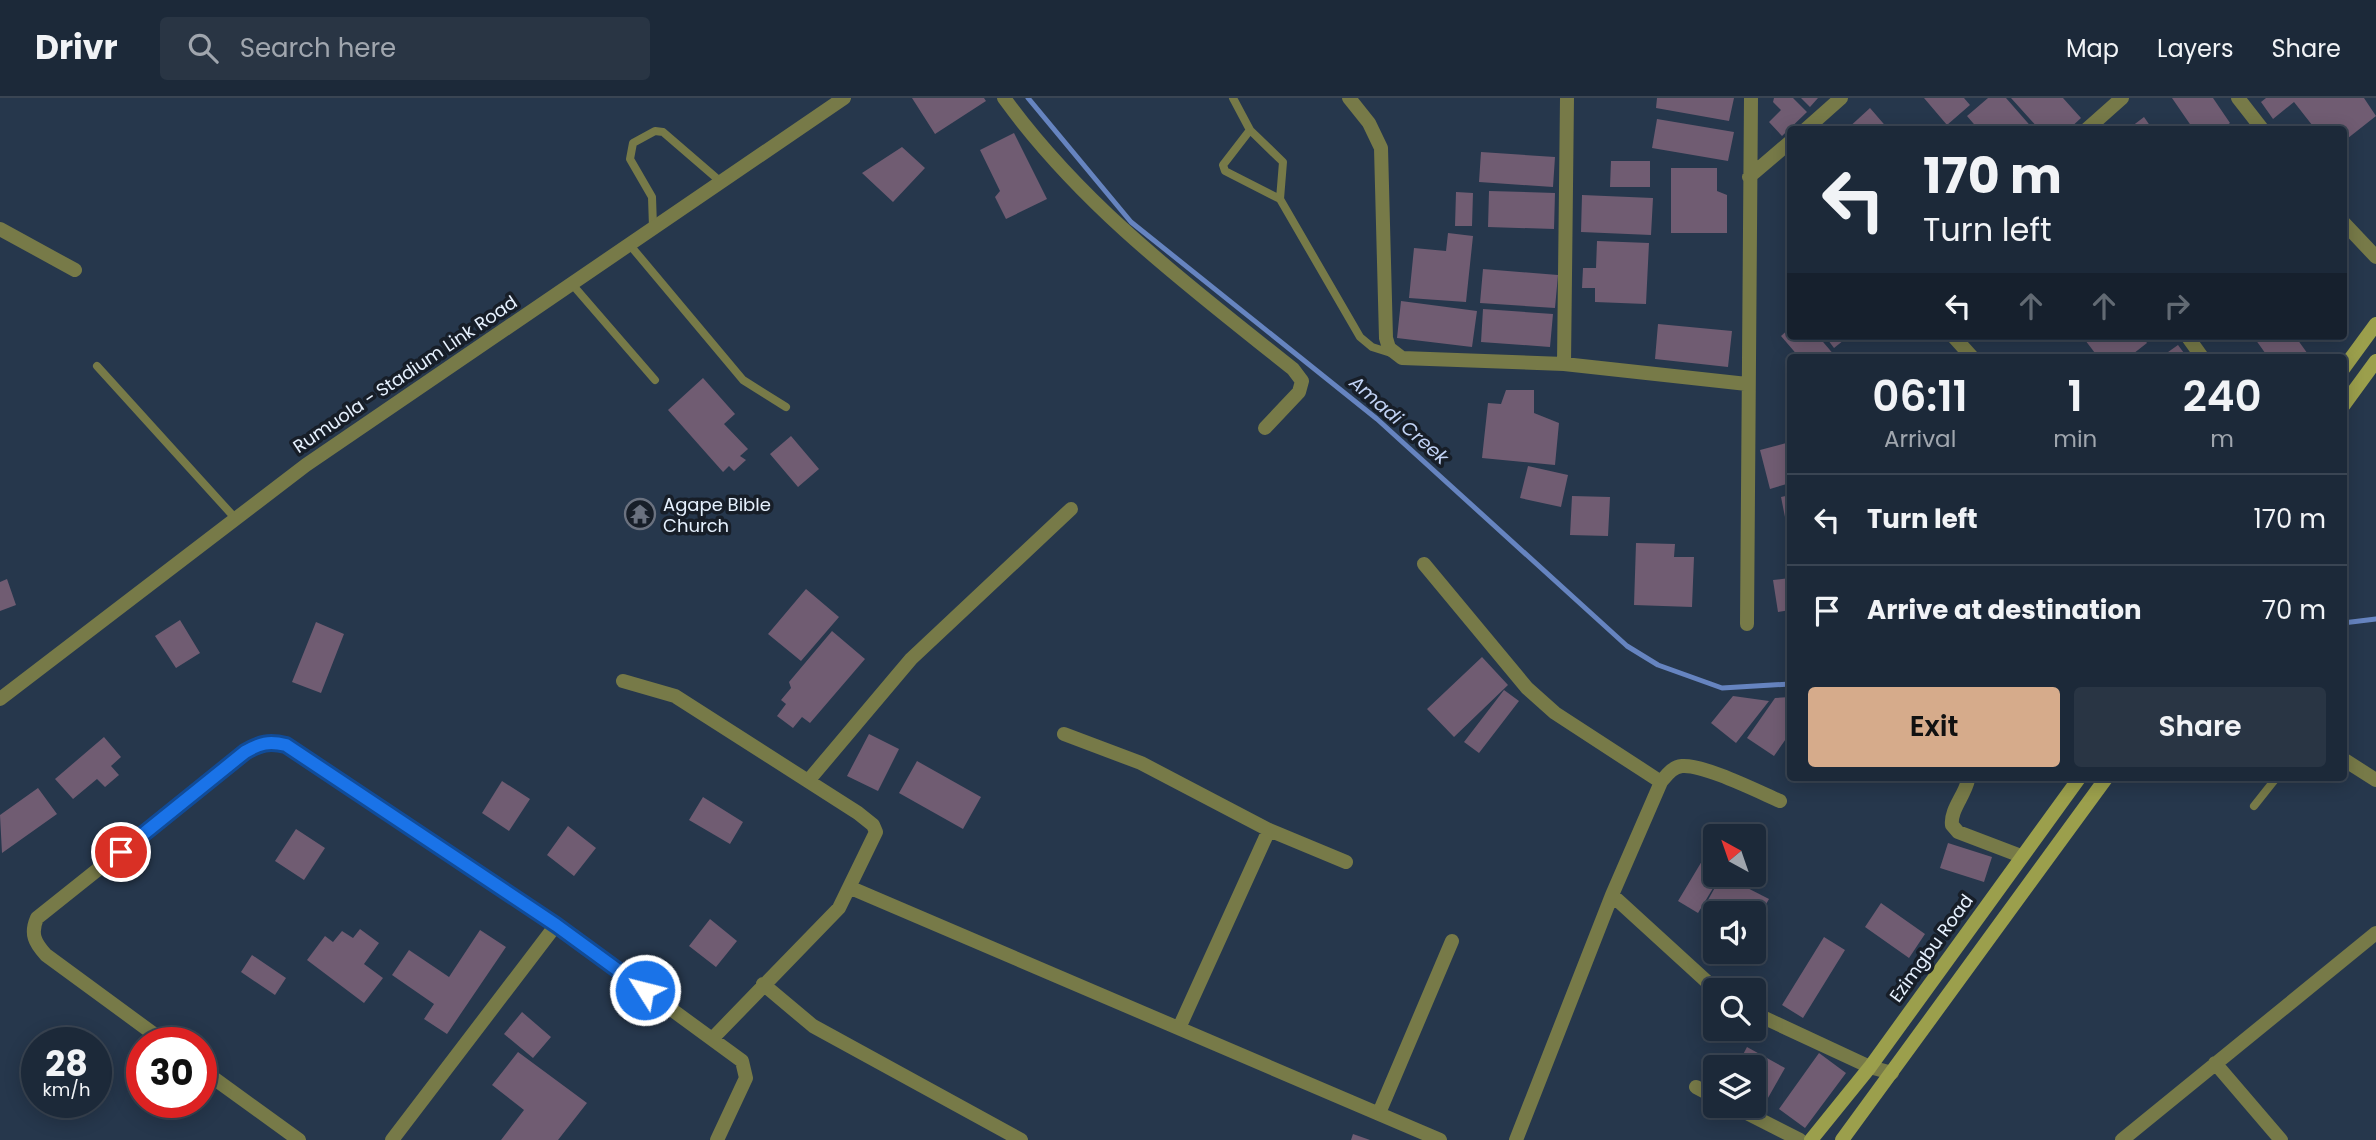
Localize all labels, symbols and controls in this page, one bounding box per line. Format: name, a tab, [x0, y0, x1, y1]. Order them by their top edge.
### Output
search box	[160, 17, 650, 80]
text: Drivr	[35, 24, 118, 71]
icon: search	[184, 29, 222, 67]
text: Search here	[240, 30, 396, 66]
text: Map	[2066, 32, 2119, 65]
text: Layers	[2157, 32, 2233, 65]
text: Share	[2271, 32, 2341, 65]
text: 170 m	[1923, 142, 2062, 210]
icon: left	[1808, 154, 1899, 245]
text: Turn left	[1923, 207, 2052, 252]
icon: left	[1939, 287, 1977, 325]
icon: ahead	[2012, 287, 2050, 325]
icon: ahead	[2085, 287, 2123, 325]
icon: right	[2158, 287, 2196, 325]
street label: Rumuola - Stadium Link Road	[288, 289, 522, 459]
text: 06:11	[1872, 367, 1968, 426]
text: 1	[2068, 367, 2083, 426]
text: 240	[2183, 367, 2262, 426]
water label: Amadi Creek	[1343, 369, 1455, 471]
text: Arrival	[1884, 423, 1956, 455]
text: min	[2053, 423, 2097, 455]
text: m	[2210, 423, 2234, 455]
place label: Agape Bible Church	[663, 492, 771, 538]
temple icon: Agape Bible Church	[623, 497, 657, 531]
icon: left	[1808, 501, 1846, 539]
text: Turn left	[1867, 501, 1978, 537]
text: 170 m	[2253, 501, 2326, 537]
icon: arrive	[1808, 592, 1846, 630]
text: Arrive at destination	[1867, 592, 2142, 628]
text: 70 m	[2262, 592, 2326, 628]
button: Exit	[1808, 687, 2060, 767]
button: Share	[2074, 687, 2326, 767]
pin	[91, 822, 151, 882]
north arrow	[1703, 824, 1766, 887]
map controls	[1703, 824, 1766, 1118]
icon: arrive	[102, 833, 140, 871]
street label: Ezimgbu Road	[1883, 889, 1979, 1007]
button: sound	[1703, 901, 1766, 964]
position arrow	[608, 953, 682, 1027]
button: search	[1703, 978, 1766, 1041]
speed limit sign: 30	[126, 1027, 217, 1118]
text: 28	[45, 1039, 88, 1088]
button: layers	[1703, 1055, 1766, 1118]
text: km/h	[43, 1077, 90, 1102]

